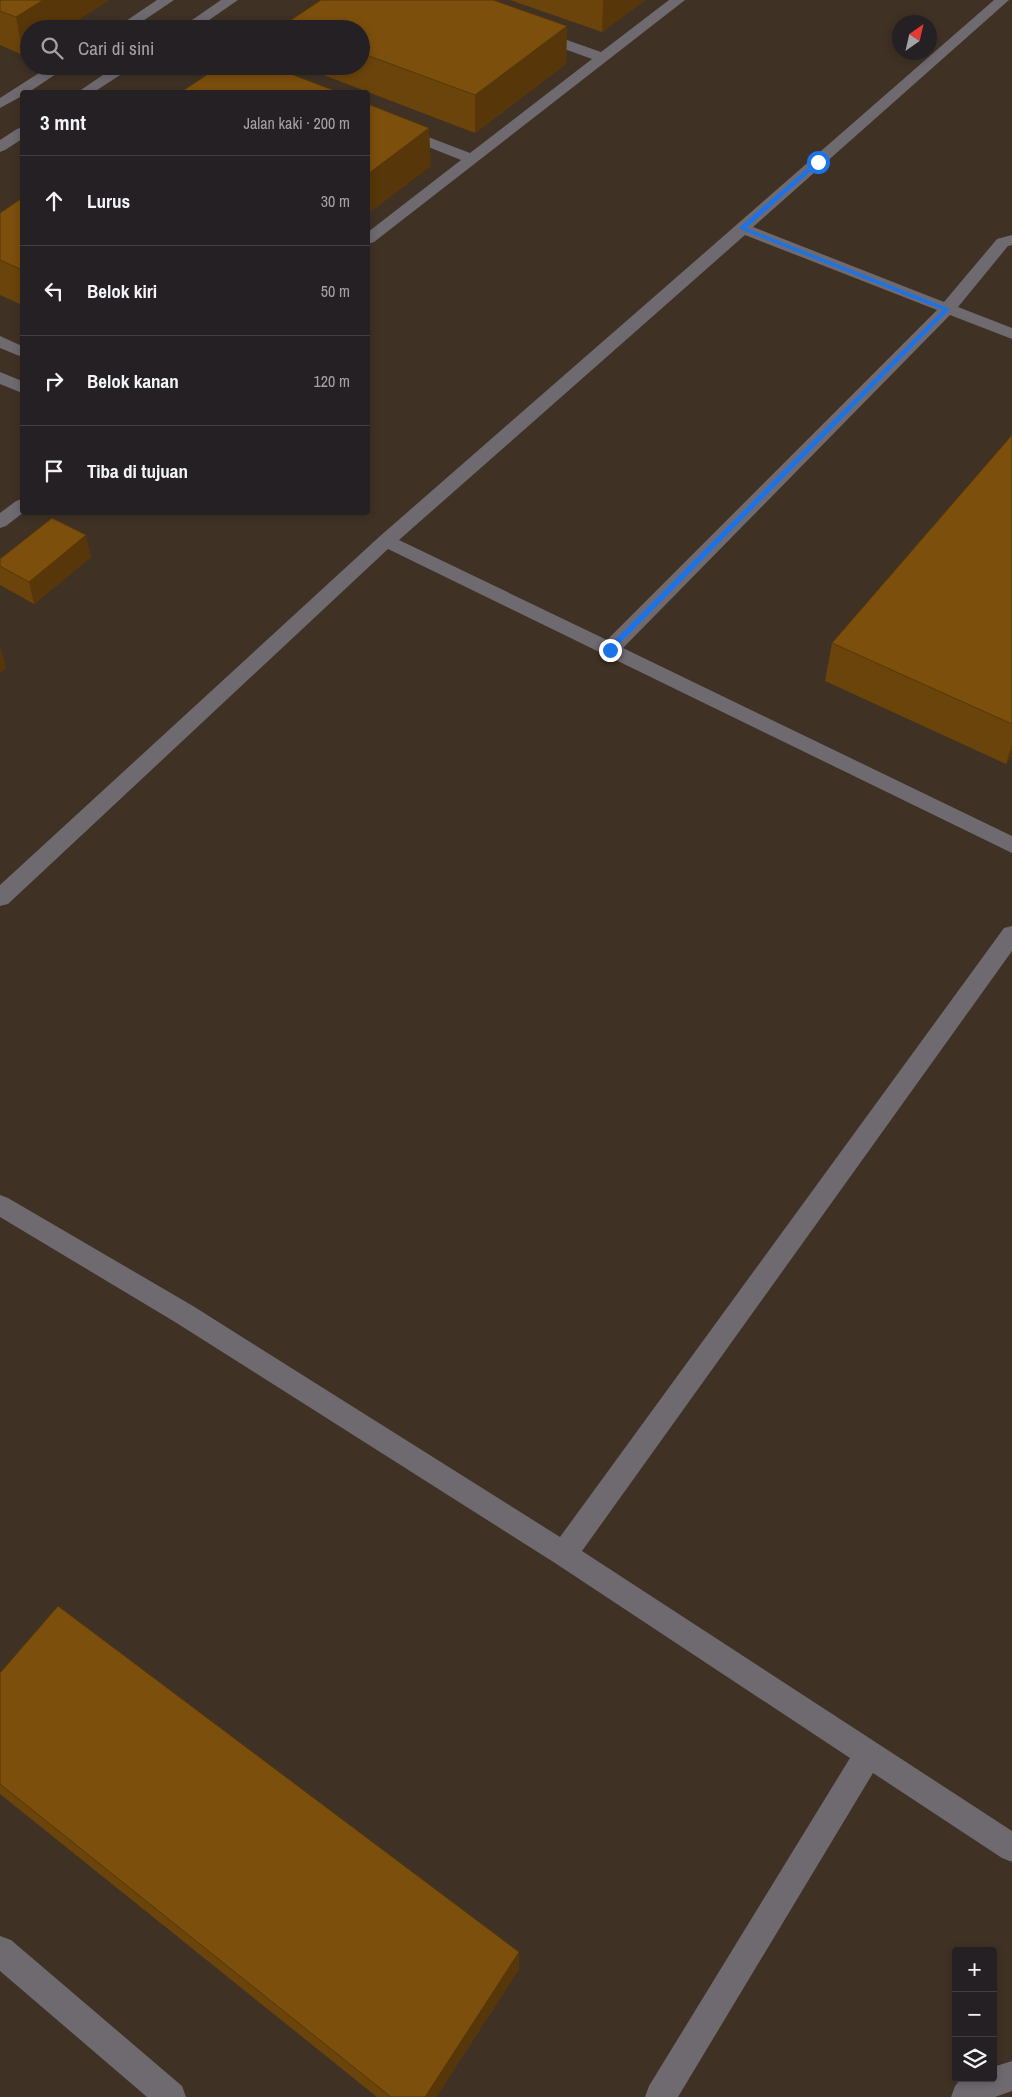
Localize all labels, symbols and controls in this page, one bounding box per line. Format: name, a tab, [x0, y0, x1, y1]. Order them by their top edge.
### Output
north arrow	[892, 15, 937, 60]
search box	[20, 20, 370, 75]
icon: search	[38, 34, 66, 62]
text: Cari di sini	[78, 35, 154, 61]
text: 3 mnt	[40, 108, 86, 137]
text: Jalan kaki · 200 m	[244, 112, 350, 134]
route start	[807, 151, 830, 174]
icon: ahead	[40, 187, 68, 215]
text: Lurus	[87, 188, 130, 214]
text: 30 m	[321, 190, 350, 212]
icon: left	[40, 277, 68, 305]
text: Belok kiri	[87, 278, 157, 304]
text: 50 m	[321, 280, 350, 302]
icon: right	[40, 367, 68, 395]
text: Belok kanan	[87, 368, 179, 394]
text: 120 m	[314, 370, 350, 392]
icon: arrive	[40, 457, 68, 485]
text: Tiba di tujuan	[87, 458, 188, 484]
route end	[599, 639, 622, 662]
map controls	[952, 1947, 997, 2082]
button: +	[952, 1947, 997, 1992]
button: −	[952, 1992, 997, 2037]
button: layers	[952, 2037, 997, 2082]

